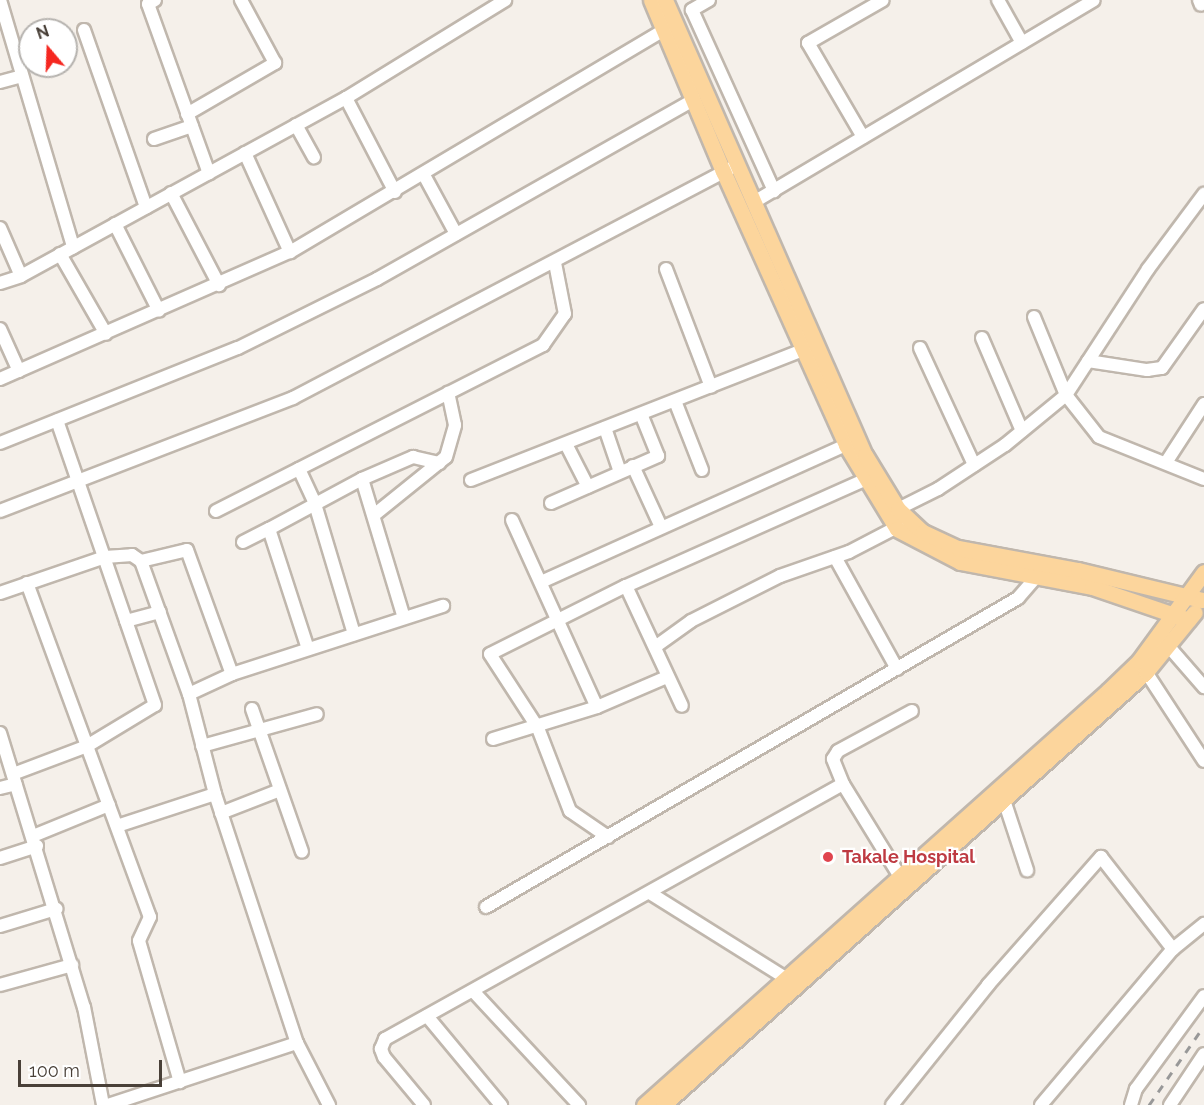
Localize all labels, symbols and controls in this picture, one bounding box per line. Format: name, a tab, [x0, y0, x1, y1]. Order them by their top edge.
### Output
north arrow	[18, 18, 78, 78]
text: N	[34, 21, 51, 43]
place label: Takale Hospital	[842, 846, 975, 868]
marker: Takale Hospital	[819, 848, 837, 866]
scale bar	[21, 1048, 165, 1086]
text: 100 m	[29, 1060, 80, 1081]

